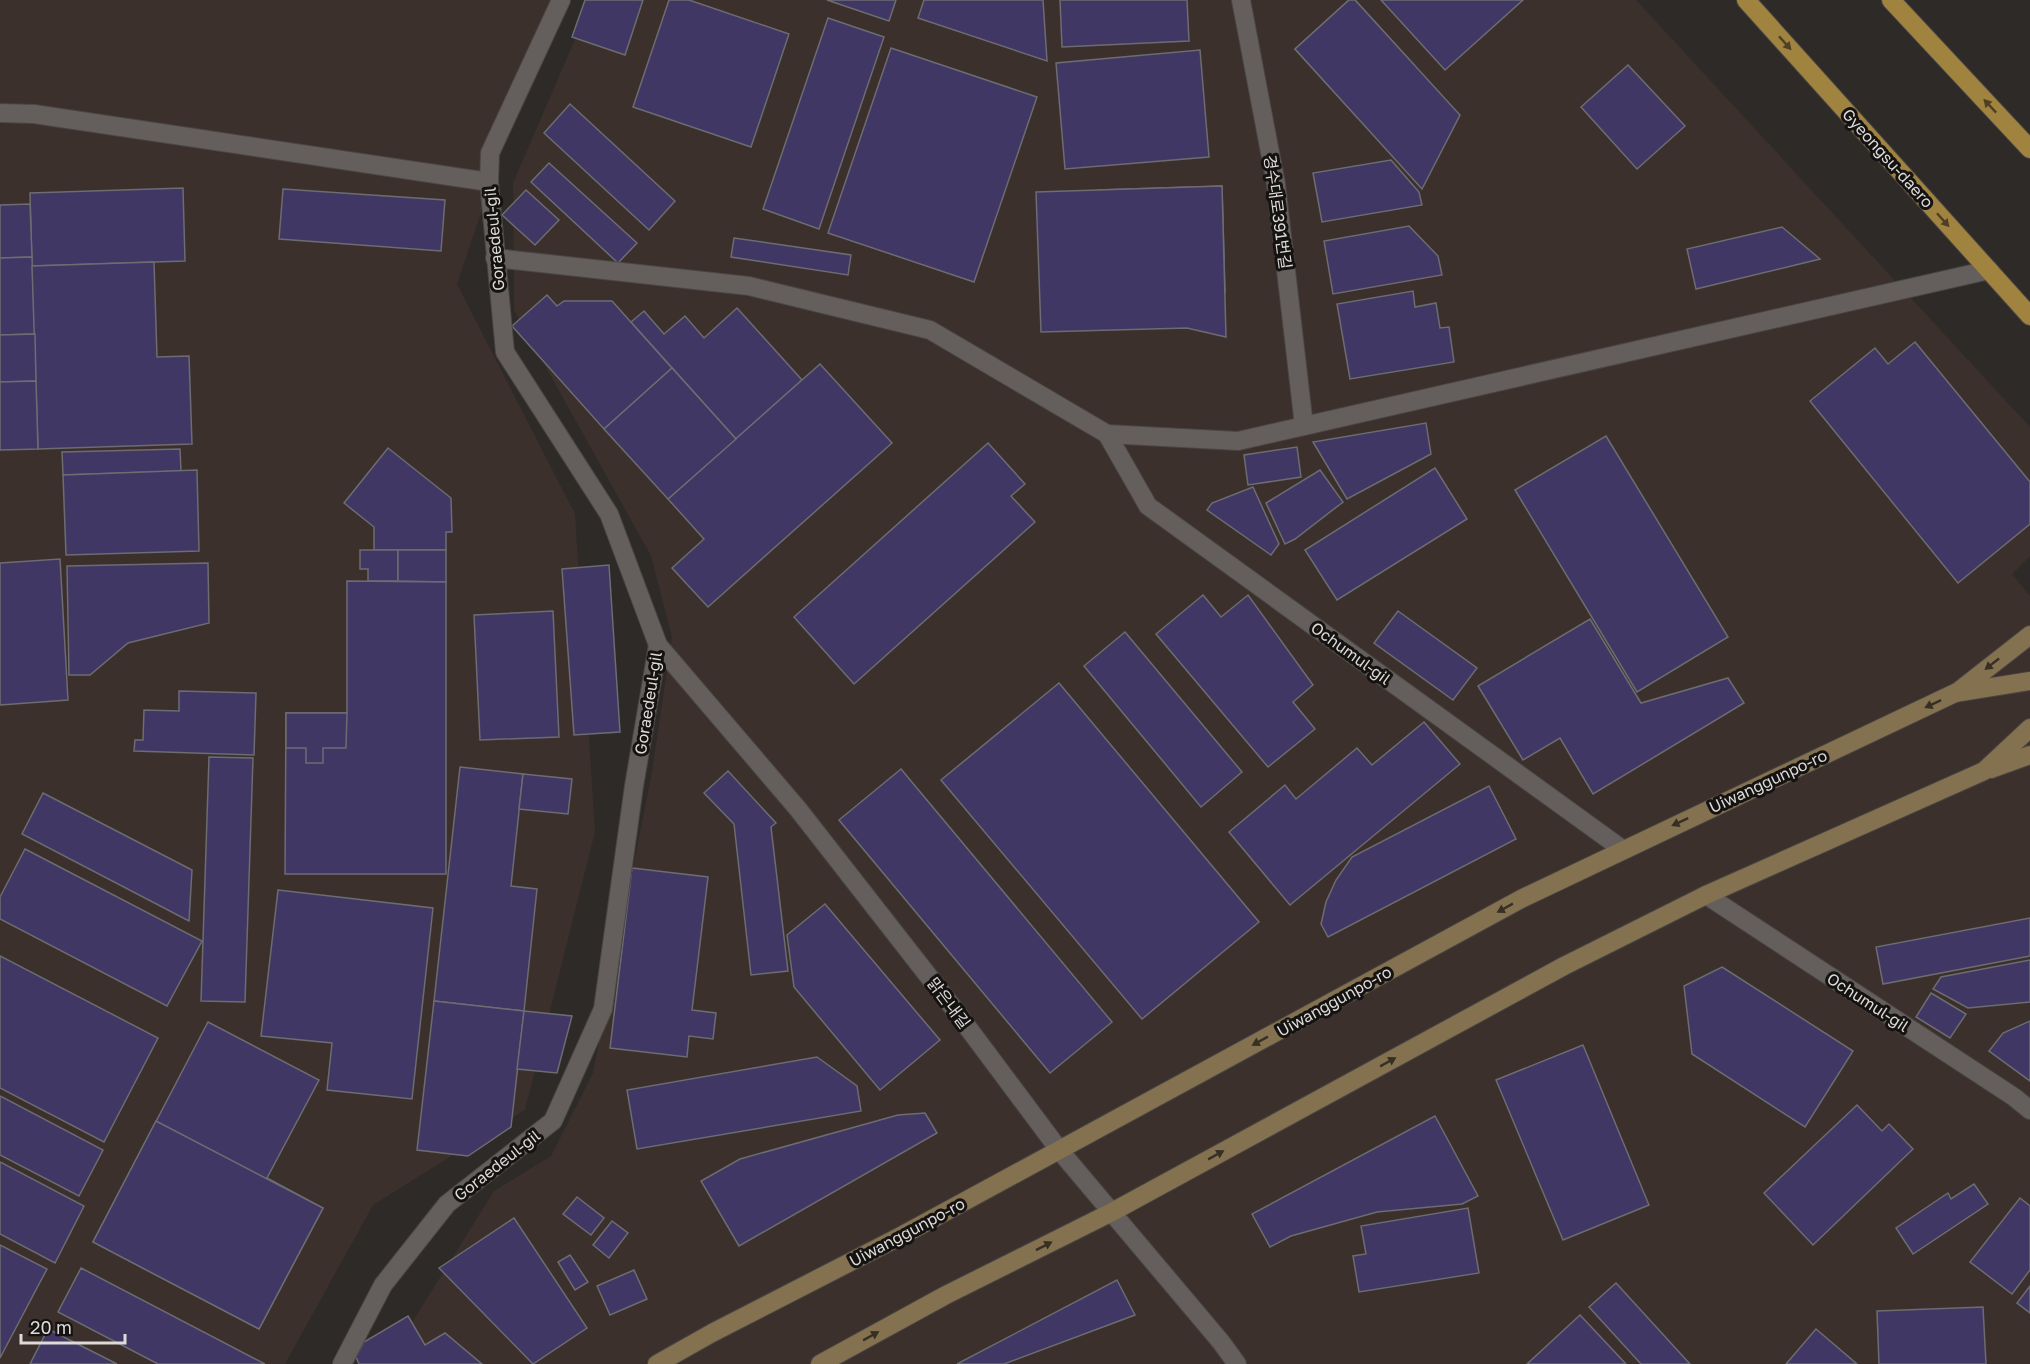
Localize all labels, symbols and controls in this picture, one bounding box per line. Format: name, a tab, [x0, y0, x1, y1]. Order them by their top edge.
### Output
one-way arrow	[1778, 36, 1792, 51]
one-way arrow	[1983, 99, 1997, 114]
street label: Gyeongsu-daero	[1838, 104, 1938, 212]
street label: 경수대로391번길	[1260, 154, 1296, 270]
street label: Goraedeul-gil	[480, 186, 508, 292]
one-way arrow	[1936, 212, 1950, 227]
street label: Ochumul-gil	[1307, 617, 1395, 689]
street label: Goraedeul-gil	[630, 650, 666, 756]
one-way arrow	[1985, 657, 2000, 669]
one-way arrow	[1924, 699, 1941, 708]
street label: Uiwanggunpo-ro	[1706, 745, 1830, 817]
one-way arrow	[1672, 818, 1689, 827]
one-way arrow	[1496, 903, 1513, 913]
street label: Uiwanggunpo-ro	[1273, 961, 1395, 1041]
street label: Ochumul-gil	[1823, 968, 1913, 1036]
street label: 맑은내길	[923, 973, 975, 1033]
one-way arrow	[1251, 1036, 1268, 1046]
one-way arrow	[1380, 1057, 1397, 1067]
street label: Goraedeul-gil	[450, 1125, 544, 1205]
one-way arrow	[1208, 1150, 1225, 1160]
street label: Uiwanggunpo-ro	[846, 1193, 968, 1271]
one-way arrow	[1036, 1241, 1053, 1251]
scale bar	[21, 1307, 124, 1345]
text: 20 m	[30, 1316, 72, 1338]
one-way arrow	[863, 1331, 880, 1341]

